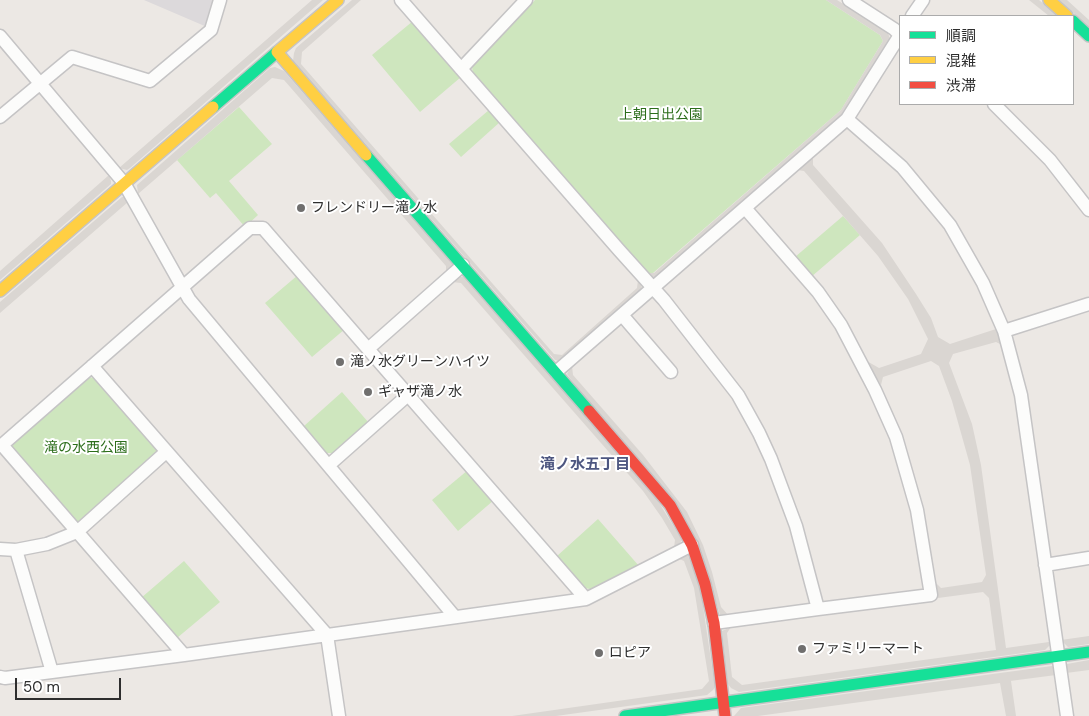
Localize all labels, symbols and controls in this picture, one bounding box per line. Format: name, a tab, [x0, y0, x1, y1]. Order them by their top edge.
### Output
legend	[899, 15, 1074, 105]
text: 順調	[946, 26, 976, 46]
text: 混雑	[946, 51, 976, 71]
text: 渋滞	[946, 76, 976, 96]
park label: 上朝日出公園	[619, 107, 703, 123]
place label: フレンドリー滝ノ水	[311, 200, 437, 216]
marker: フレンドリー滝ノ水	[295, 202, 307, 214]
place label: 滝ノ水グリーンハイツ	[350, 354, 490, 370]
marker: 滝ノ水グリーンハイツ	[334, 356, 346, 368]
place label: ギャザ滝ノ水	[378, 384, 462, 400]
marker: ギャザ滝ノ水	[362, 386, 374, 398]
park label: 滝の水西公園	[44, 440, 128, 456]
district label: 滝ノ水五丁目	[540, 456, 630, 474]
place label: ファミリーマート	[812, 641, 924, 657]
marker: ファミリーマート	[796, 643, 808, 655]
place label: ロピア	[609, 645, 651, 661]
marker: ロピア	[593, 647, 605, 659]
scale bar	[18, 668, 124, 700]
text: 50 m	[23, 677, 60, 697]

